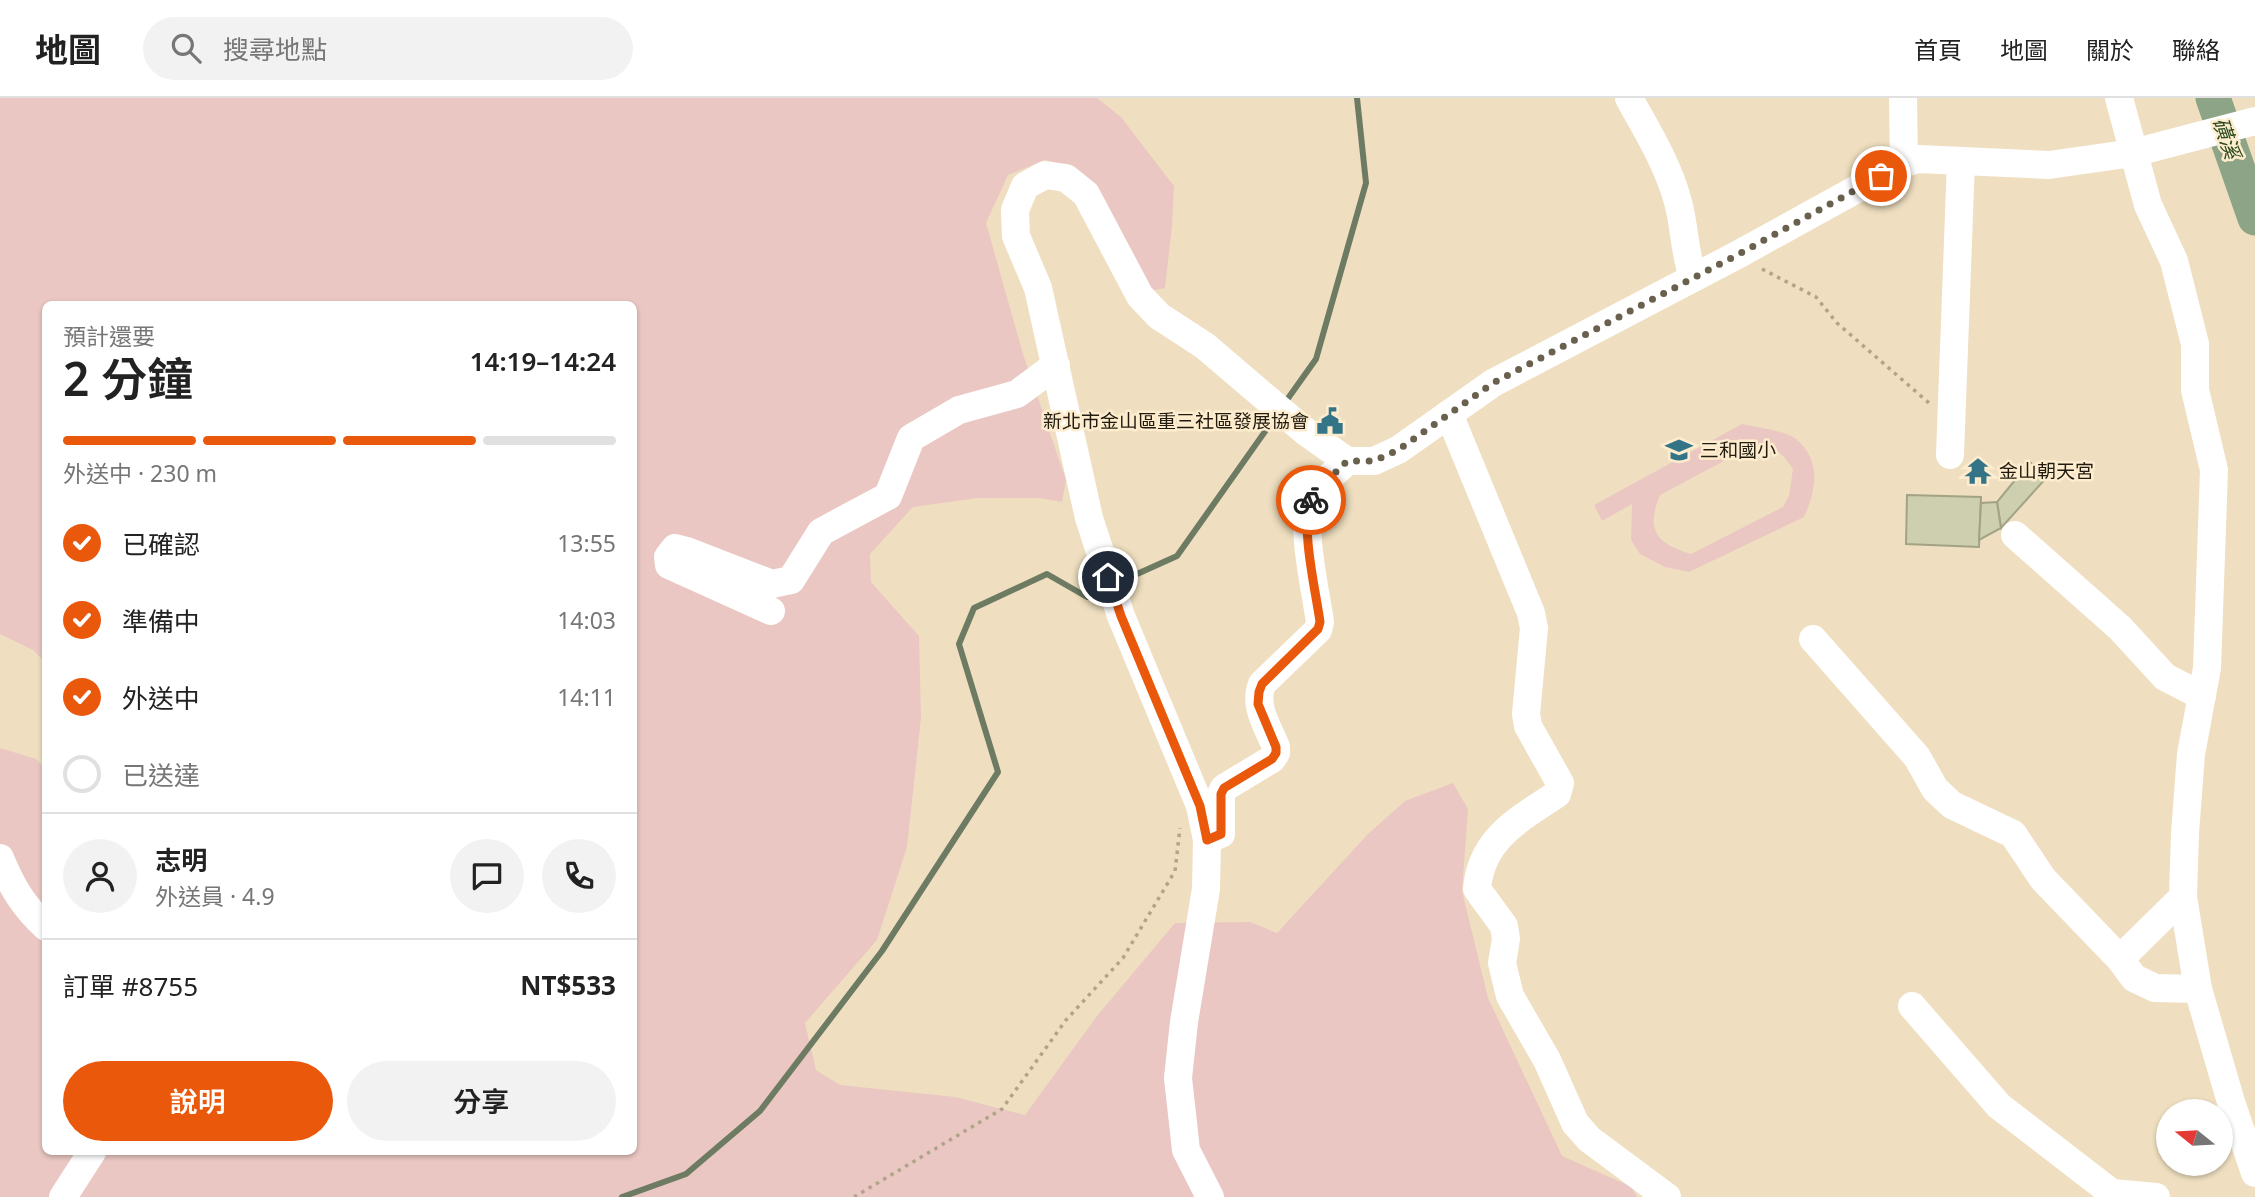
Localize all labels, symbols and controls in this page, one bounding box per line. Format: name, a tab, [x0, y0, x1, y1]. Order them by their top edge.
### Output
search box	[143, 17, 633, 80]
text: 地圖	[35, 27, 101, 72]
icon: search	[167, 29, 205, 67]
text: 搜尋地點	[223, 31, 327, 67]
text: 首頁	[1914, 33, 1962, 66]
text: 地圖	[2000, 33, 2048, 66]
text: 關於	[2086, 33, 2134, 66]
text: 聯絡	[2172, 33, 2220, 66]
water label: 磺溪	[2207, 114, 2248, 165]
pin	[1851, 146, 1911, 206]
icon: bag	[1862, 157, 1900, 195]
text: 預計還要	[63, 320, 155, 352]
text: 14:19–14:24	[470, 343, 616, 379]
text: 2 分鐘	[63, 347, 193, 409]
public building icon: 新北市金山區重三社區發展協會	[1315, 406, 1345, 436]
place label: 新北市金山區重三社區發展協會	[1043, 408, 1309, 434]
school or university icon: 三和國小	[1664, 435, 1694, 465]
place label: 三和國小	[1700, 437, 1776, 463]
temple icon: 金山朝天宮	[1963, 456, 1993, 486]
text: 外送中 · 230 m	[63, 457, 217, 489]
place label: 金山朝天宮	[1999, 458, 2094, 484]
courier	[1276, 465, 1346, 535]
icon: bike	[1292, 481, 1330, 519]
icon: check	[63, 524, 101, 562]
text: 已確認	[122, 526, 200, 562]
text: 13:55	[557, 527, 616, 559]
pin	[1078, 547, 1138, 607]
icon: home	[1089, 558, 1127, 596]
icon: check	[63, 601, 101, 639]
text: 準備中	[122, 603, 200, 639]
text: 14:03	[557, 604, 616, 636]
icon: check	[63, 678, 101, 716]
text: 外送中	[122, 680, 200, 716]
text: 14:11	[557, 681, 616, 713]
text: 已送達	[122, 757, 200, 793]
button: person	[63, 839, 137, 913]
button: chat	[450, 839, 524, 913]
button: phone	[542, 839, 616, 913]
text: 志明	[155, 842, 207, 878]
text: 外送員 · 4.9	[155, 880, 275, 912]
text: NT$533	[520, 967, 616, 1003]
text: 訂單 #8755	[63, 968, 198, 1004]
button: 說明	[63, 1061, 333, 1141]
button: 分享	[347, 1061, 616, 1141]
north arrow	[2156, 1099, 2233, 1176]
map controls	[2156, 1099, 2233, 1176]

